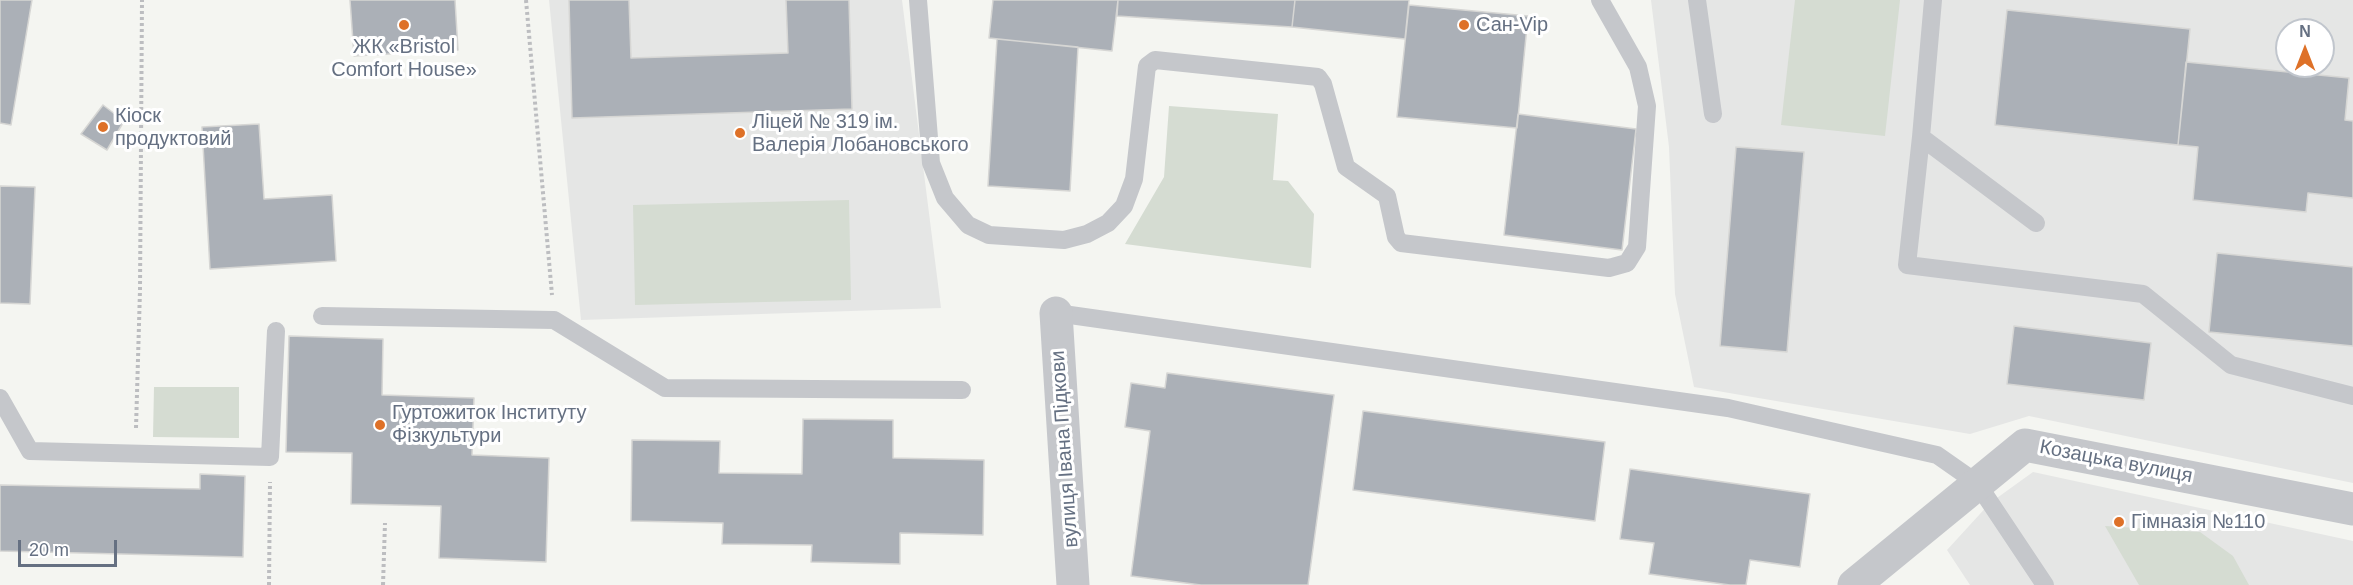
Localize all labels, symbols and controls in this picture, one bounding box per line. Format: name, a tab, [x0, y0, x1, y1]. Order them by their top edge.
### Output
place label: Сан-Vip	[1476, 13, 1548, 37]
marker: ЖК «Bristol Comfort House»	[397, 18, 411, 32]
marker: Сан-Vip	[1457, 18, 1471, 32]
north arrow	[2275, 18, 2335, 78]
text: N	[2299, 23, 2311, 40]
place label: ЖК «Bristol Comfort House»	[331, 35, 477, 82]
place label: Кіоск продуктовий	[115, 104, 231, 151]
place label: Ліцей № 319 ім. Валерія Лобановського	[752, 110, 969, 157]
marker: Кіоск продуктовий	[96, 120, 110, 134]
marker: Ліцей № 319 ім. Валерія Лобановського	[733, 126, 747, 140]
street label: вулиця Івана Підкови	[1046, 350, 1084, 548]
place label: Гуртожиток Інституту Фізкультури	[392, 401, 586, 448]
marker: Гуртожиток Інституту Фізкультури	[373, 418, 387, 432]
street label: Козацька вулиця	[2037, 435, 2195, 489]
place label: Гімназія №110	[2131, 510, 2265, 534]
marker: Гімназія №110	[2112, 515, 2126, 529]
scale bar	[21, 528, 120, 566]
text: 20 m	[29, 540, 69, 560]

